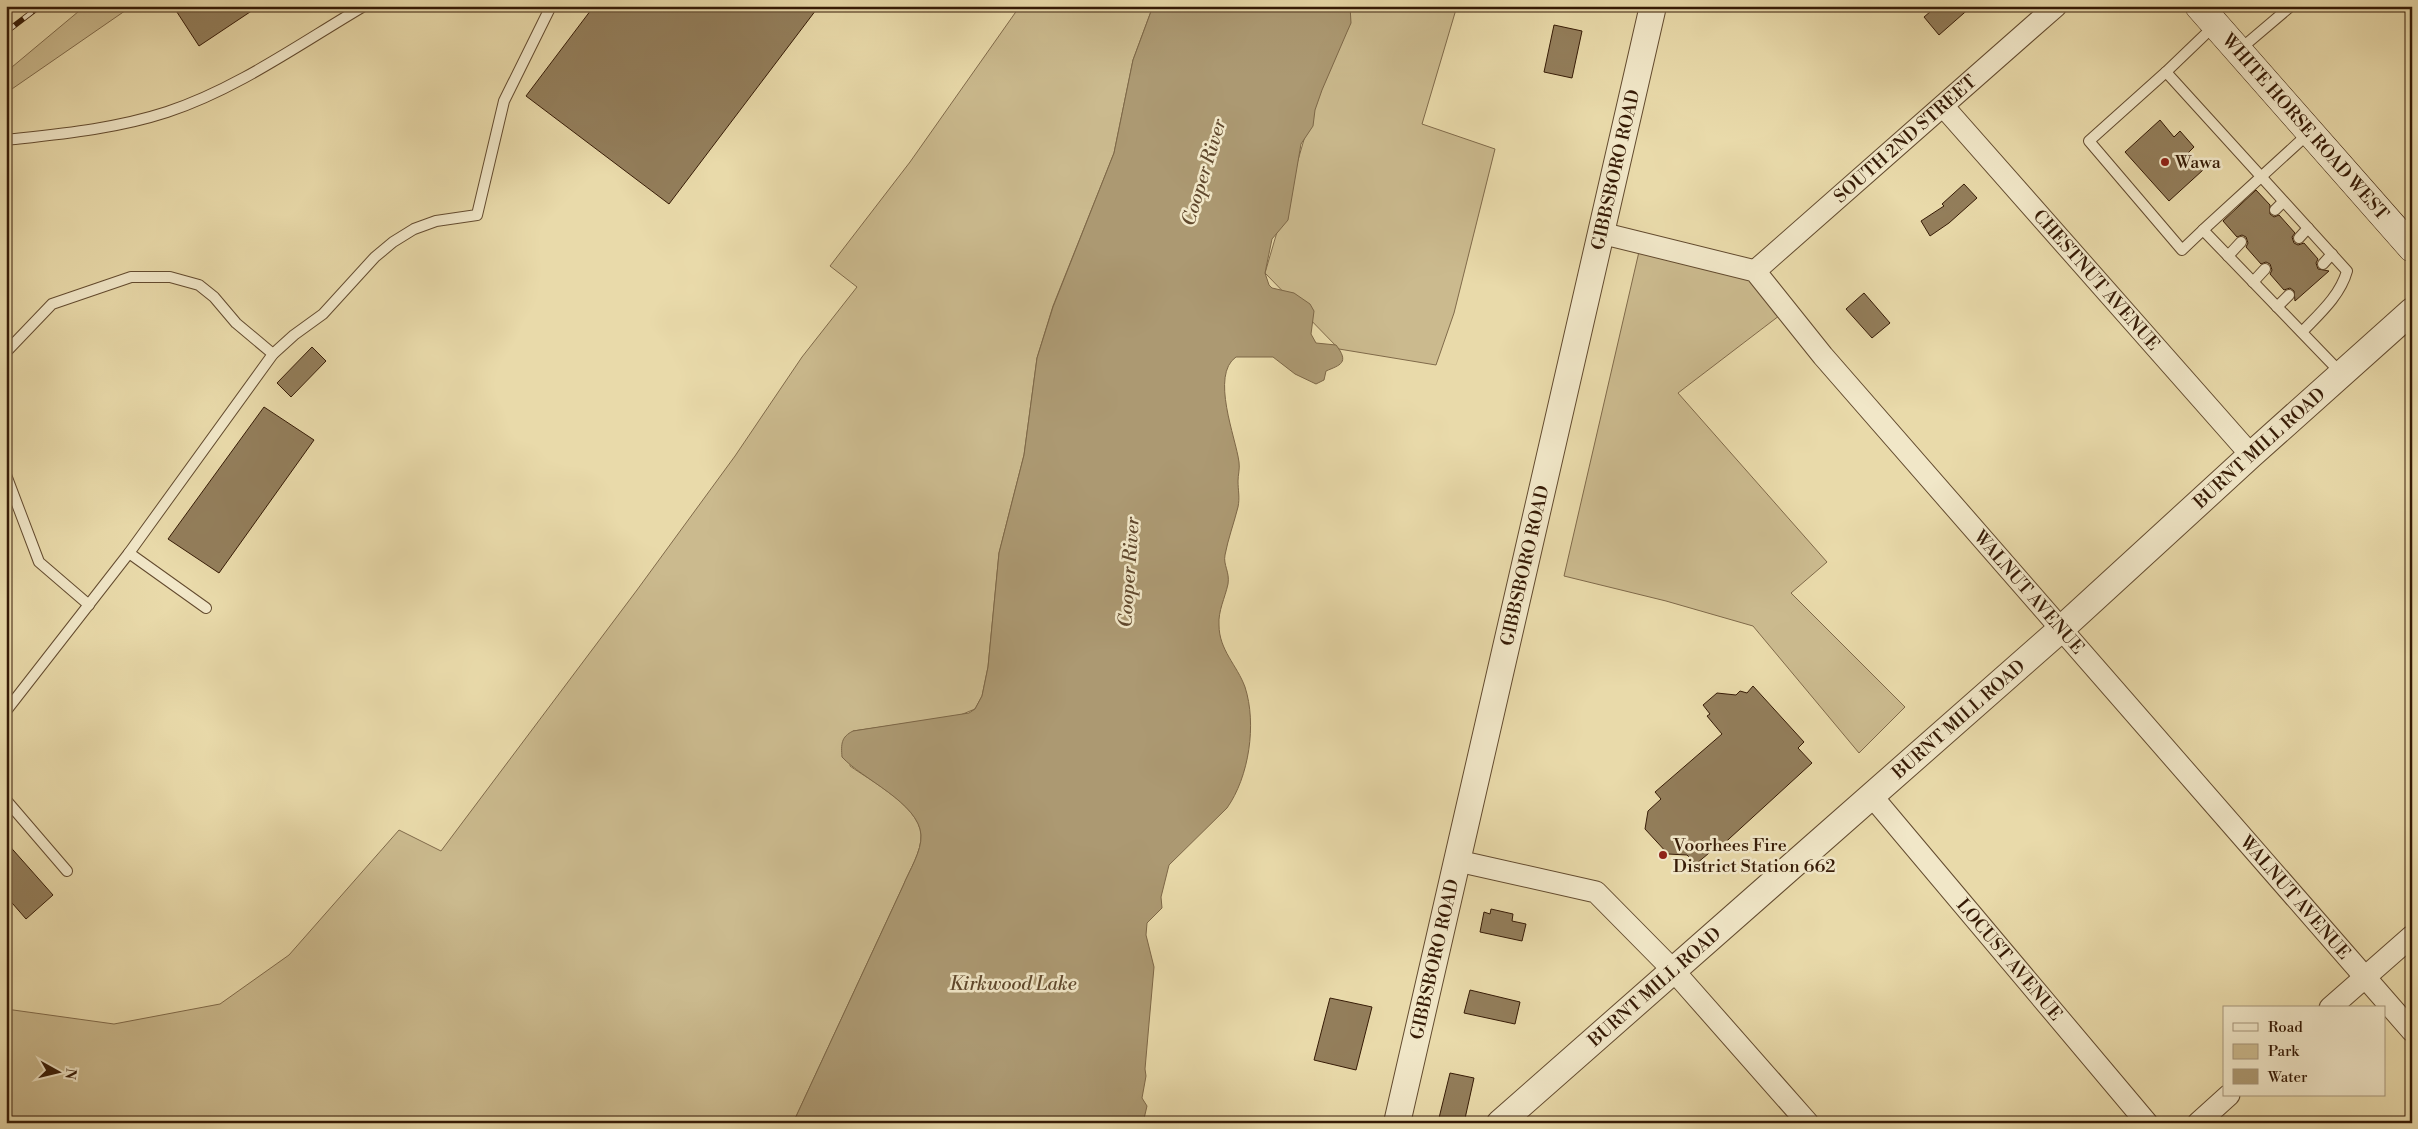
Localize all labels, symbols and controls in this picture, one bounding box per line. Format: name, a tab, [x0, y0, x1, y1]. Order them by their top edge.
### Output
street label: WHITE HORSE ROAD WEST	[2216, 28, 2394, 226]
street label: SOUTH 2ND STREET	[1829, 70, 1982, 208]
street label: GIBBSBORO ROAD	[1586, 87, 1646, 252]
water label: Cooper River	[1176, 115, 1232, 229]
place label: Wawa	[2174, 151, 2222, 174]
marker: Wawa	[2159, 156, 2171, 168]
street label: CHESTNUT AVENUE	[2028, 205, 2164, 355]
street label: BURNT MILL ROAD	[2188, 383, 2330, 515]
street label: GIBBSBORO ROAD	[1496, 483, 1555, 648]
water label: Cooper River	[1113, 515, 1145, 628]
street label: WALNUT AVENUE	[1968, 525, 2089, 659]
street label: BURNT MILL ROAD	[1887, 655, 2030, 785]
street label: WALNUT AVENUE	[2234, 830, 2355, 964]
place label: Voorhees Fire District Station 662	[1672, 834, 1836, 878]
marker: Voorhees Fire District Station 662	[1657, 849, 1669, 861]
street label: GIBBSBORO ROAD	[1405, 877, 1465, 1042]
street label: LOCUST AVENUE	[1951, 894, 2067, 1026]
street label: BURNT MILL ROAD	[1583, 923, 1726, 1053]
water label: Kirkwood Lake	[949, 972, 1077, 996]
legend	[2223, 1006, 2386, 1096]
text: Road	[2268, 1018, 2303, 1037]
text: Park	[2268, 1042, 2300, 1061]
north arrow	[32, 1046, 82, 1096]
text: N	[60, 1067, 80, 1080]
text: Water	[2267, 1068, 2308, 1087]

